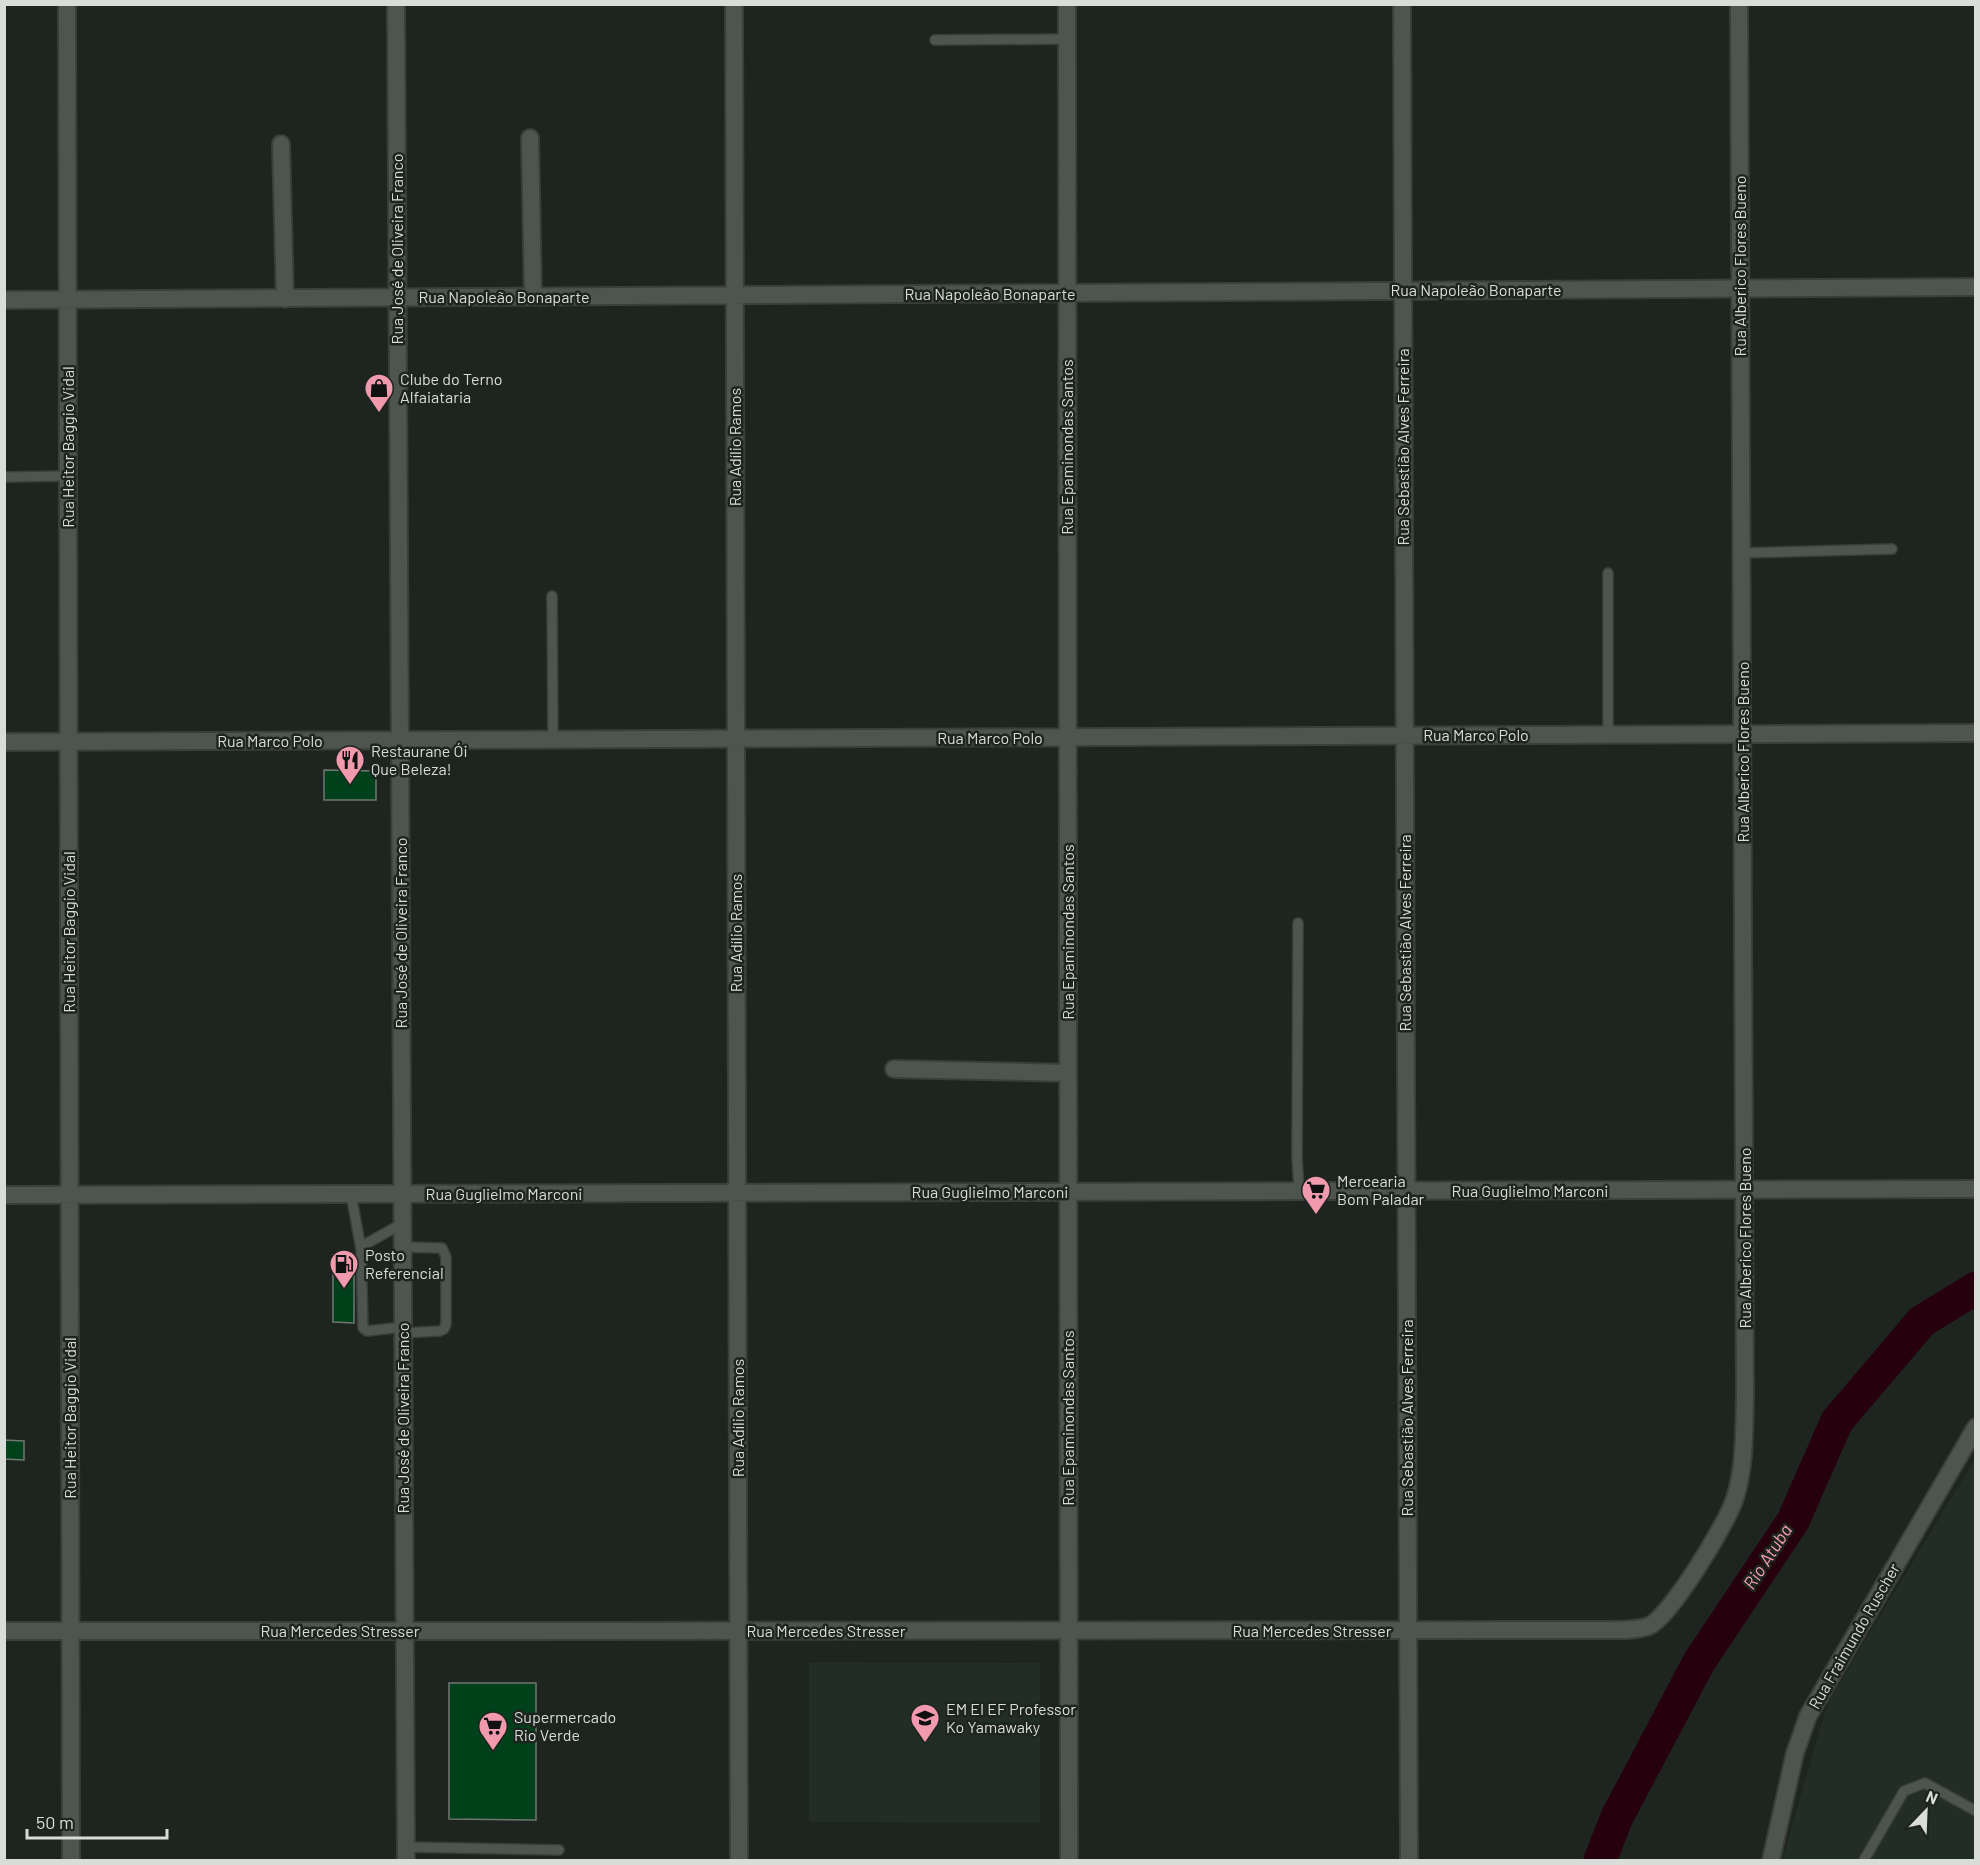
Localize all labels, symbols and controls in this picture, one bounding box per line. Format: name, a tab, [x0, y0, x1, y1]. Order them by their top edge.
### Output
street label: Rua José de Oliveira Franco	[387, 154, 406, 344]
street label: Rua Alberico Flores Bueno	[1730, 175, 1749, 357]
street label: Rua Napoleão Bonaparte	[1391, 280, 1562, 299]
street label: Rua Napoleão Bonaparte	[905, 284, 1076, 303]
street label: Rua Napoleão Bonaparte	[419, 287, 590, 306]
street label: Rua Sebastião Alves Ferreira	[1393, 348, 1412, 546]
street label: Rua Epaminondas Santos	[1057, 359, 1076, 535]
street label: Rua Heitor Baggio Vidal	[58, 366, 77, 528]
place label: Clube do Terno Alfaiataria	[400, 369, 503, 406]
shop icon: Clube do Terno Alfaiataria	[363, 372, 395, 414]
street label: Rua Adílio Ramos	[725, 388, 744, 506]
street label: Rua Alberico Flores Bueno	[1733, 661, 1752, 843]
street label: Rua Marco Polo	[1423, 725, 1529, 744]
street label: Rua Marco Polo	[937, 728, 1043, 747]
street label: Rua Marco Polo	[217, 731, 323, 750]
place label: Restaurane Ói Que Beleza!	[371, 741, 468, 778]
restaurant icon: Restaurane Ói Que Beleza!	[334, 744, 366, 786]
street label: Rua Sebastião Alves Ferreira	[1395, 834, 1414, 1032]
street label: Rua José de Oliveira Franco	[391, 838, 410, 1028]
street label: Rua Epaminondas Santos	[1058, 844, 1077, 1020]
street label: Rua Heitor Baggio Vidal	[59, 851, 78, 1013]
street label: Rua Adílio Ramos	[726, 874, 745, 992]
street label: Rua Alberico Flores Bueno	[1735, 1147, 1754, 1329]
place label: Mercearia Bom Paladar	[1337, 1171, 1425, 1208]
supermarket icon: Mercearia Bom Paladar	[1300, 1174, 1332, 1216]
street label: Rua Guglielmo Marconi	[1452, 1181, 1608, 1200]
street label: Rua Guglielmo Marconi	[912, 1182, 1068, 1201]
street label: Rua Guglielmo Marconi	[426, 1184, 582, 1203]
place label: Posto Referencial	[365, 1245, 444, 1282]
fuel station icon: Posto Referencial	[328, 1248, 360, 1290]
street label: Rua Sebastião Alves Ferreira	[1397, 1319, 1416, 1517]
street label: Rua José de Oliveira Franco	[393, 1323, 412, 1513]
street label: Rua Epaminondas Santos	[1058, 1330, 1077, 1506]
street label: Rua Heitor Baggio Vidal	[60, 1337, 79, 1499]
street label: Rua Adílio Ramos	[728, 1359, 747, 1477]
water label: Rio Atuba	[1738, 1520, 1796, 1593]
street label: Rua Fraimundo Ruscher	[1804, 1559, 1903, 1712]
street label: Rua Mercedes Stresser	[260, 1621, 420, 1640]
street label: Rua Mercedes Stresser	[746, 1621, 906, 1640]
street label: Rua Mercedes Stresser	[1232, 1621, 1392, 1640]
place label: EM EI EF Professor Ko Yamawaky	[946, 1699, 1076, 1736]
school or university icon: EM EI EF Professor Ko Yamawaky	[909, 1702, 941, 1744]
place label: Supermercado Rio Verde	[514, 1707, 616, 1744]
supermarket icon: Supermercado Rio Verde	[477, 1710, 509, 1752]
north arrow	[1896, 1781, 1956, 1841]
text: N	[1923, 1786, 1941, 1808]
scale bar	[27, 1802, 166, 1840]
text: 50 m	[36, 1811, 74, 1833]

